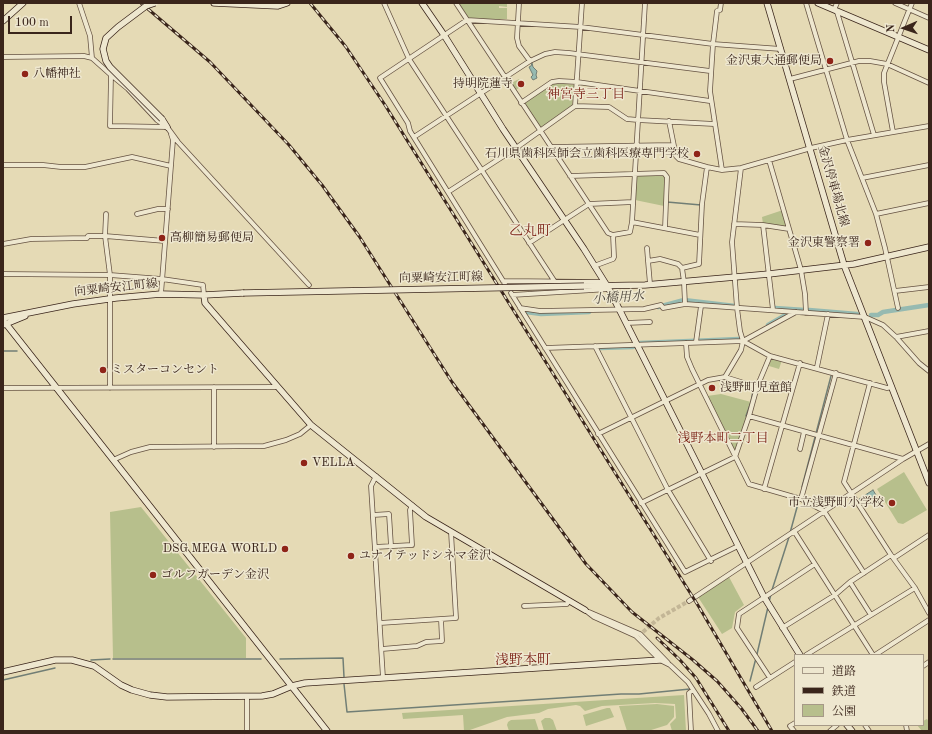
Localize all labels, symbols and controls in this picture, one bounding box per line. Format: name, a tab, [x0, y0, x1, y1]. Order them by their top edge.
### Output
scale bar	[10, 8, 74, 34]
north arrow	[884, 8, 924, 48]
text: 100 m	[15, 17, 49, 29]
text: N	[886, 24, 897, 33]
place label: 金沢東大通郵便局	[726, 54, 822, 68]
marker: 金沢東大通郵便局	[825, 56, 835, 66]
place label: 八幡神社	[33, 67, 81, 81]
marker: 八幡神社	[20, 69, 30, 79]
place label: 持明院蓮寺	[453, 77, 513, 91]
marker: 持明院蓮寺	[516, 79, 526, 89]
district label: 神宮寺三丁目	[547, 87, 625, 103]
street label: 金沢停車場北線	[815, 144, 851, 228]
place label: 石川県歯科医師会立歯科医療専門学校	[485, 147, 689, 161]
marker: 石川県歯科医師会立歯科医療専門学校	[692, 149, 702, 159]
district label: 乙丸町	[509, 223, 551, 239]
place label: 高柳簡易郵便局	[170, 231, 254, 245]
marker: 高柳簡易郵便局	[157, 233, 167, 243]
place label: 金沢東警察署	[788, 236, 860, 250]
marker: 金沢東警察署	[863, 238, 873, 248]
street label: 向粟崎安江町線	[399, 270, 483, 286]
street label: 向粟崎安江町線	[73, 276, 159, 300]
water label: 小橋用水	[592, 288, 644, 308]
place label: ミスターコンセント	[111, 363, 219, 377]
marker: ミスターコンセント	[98, 365, 108, 375]
place label: 浅野町児童館	[720, 381, 792, 395]
marker: 浅野町児童館	[707, 383, 717, 393]
district label: 浅野本町二丁目	[678, 431, 768, 447]
place label: VELLA	[312, 456, 355, 470]
marker: VELLA	[299, 458, 309, 468]
place label: 市立浅野町小学校	[788, 496, 884, 510]
marker: 市立浅野町小学校	[887, 498, 897, 508]
place label: DSG MEGA WORLD	[163, 542, 277, 556]
marker: DSG MEGA WORLD	[280, 544, 290, 554]
place label: ユナイテッドシネマ金沢	[359, 549, 491, 563]
marker: ユナイテッドシネマ金沢	[346, 551, 356, 561]
place label: ゴルフガーデン金沢	[161, 568, 269, 582]
marker: ゴルフガーデン金沢	[148, 570, 158, 580]
district label: 浅野本町	[495, 652, 551, 668]
legend	[794, 654, 924, 726]
text: 道路	[832, 666, 856, 678]
text: 鉄道	[832, 686, 856, 698]
text: 公園	[832, 706, 856, 718]

